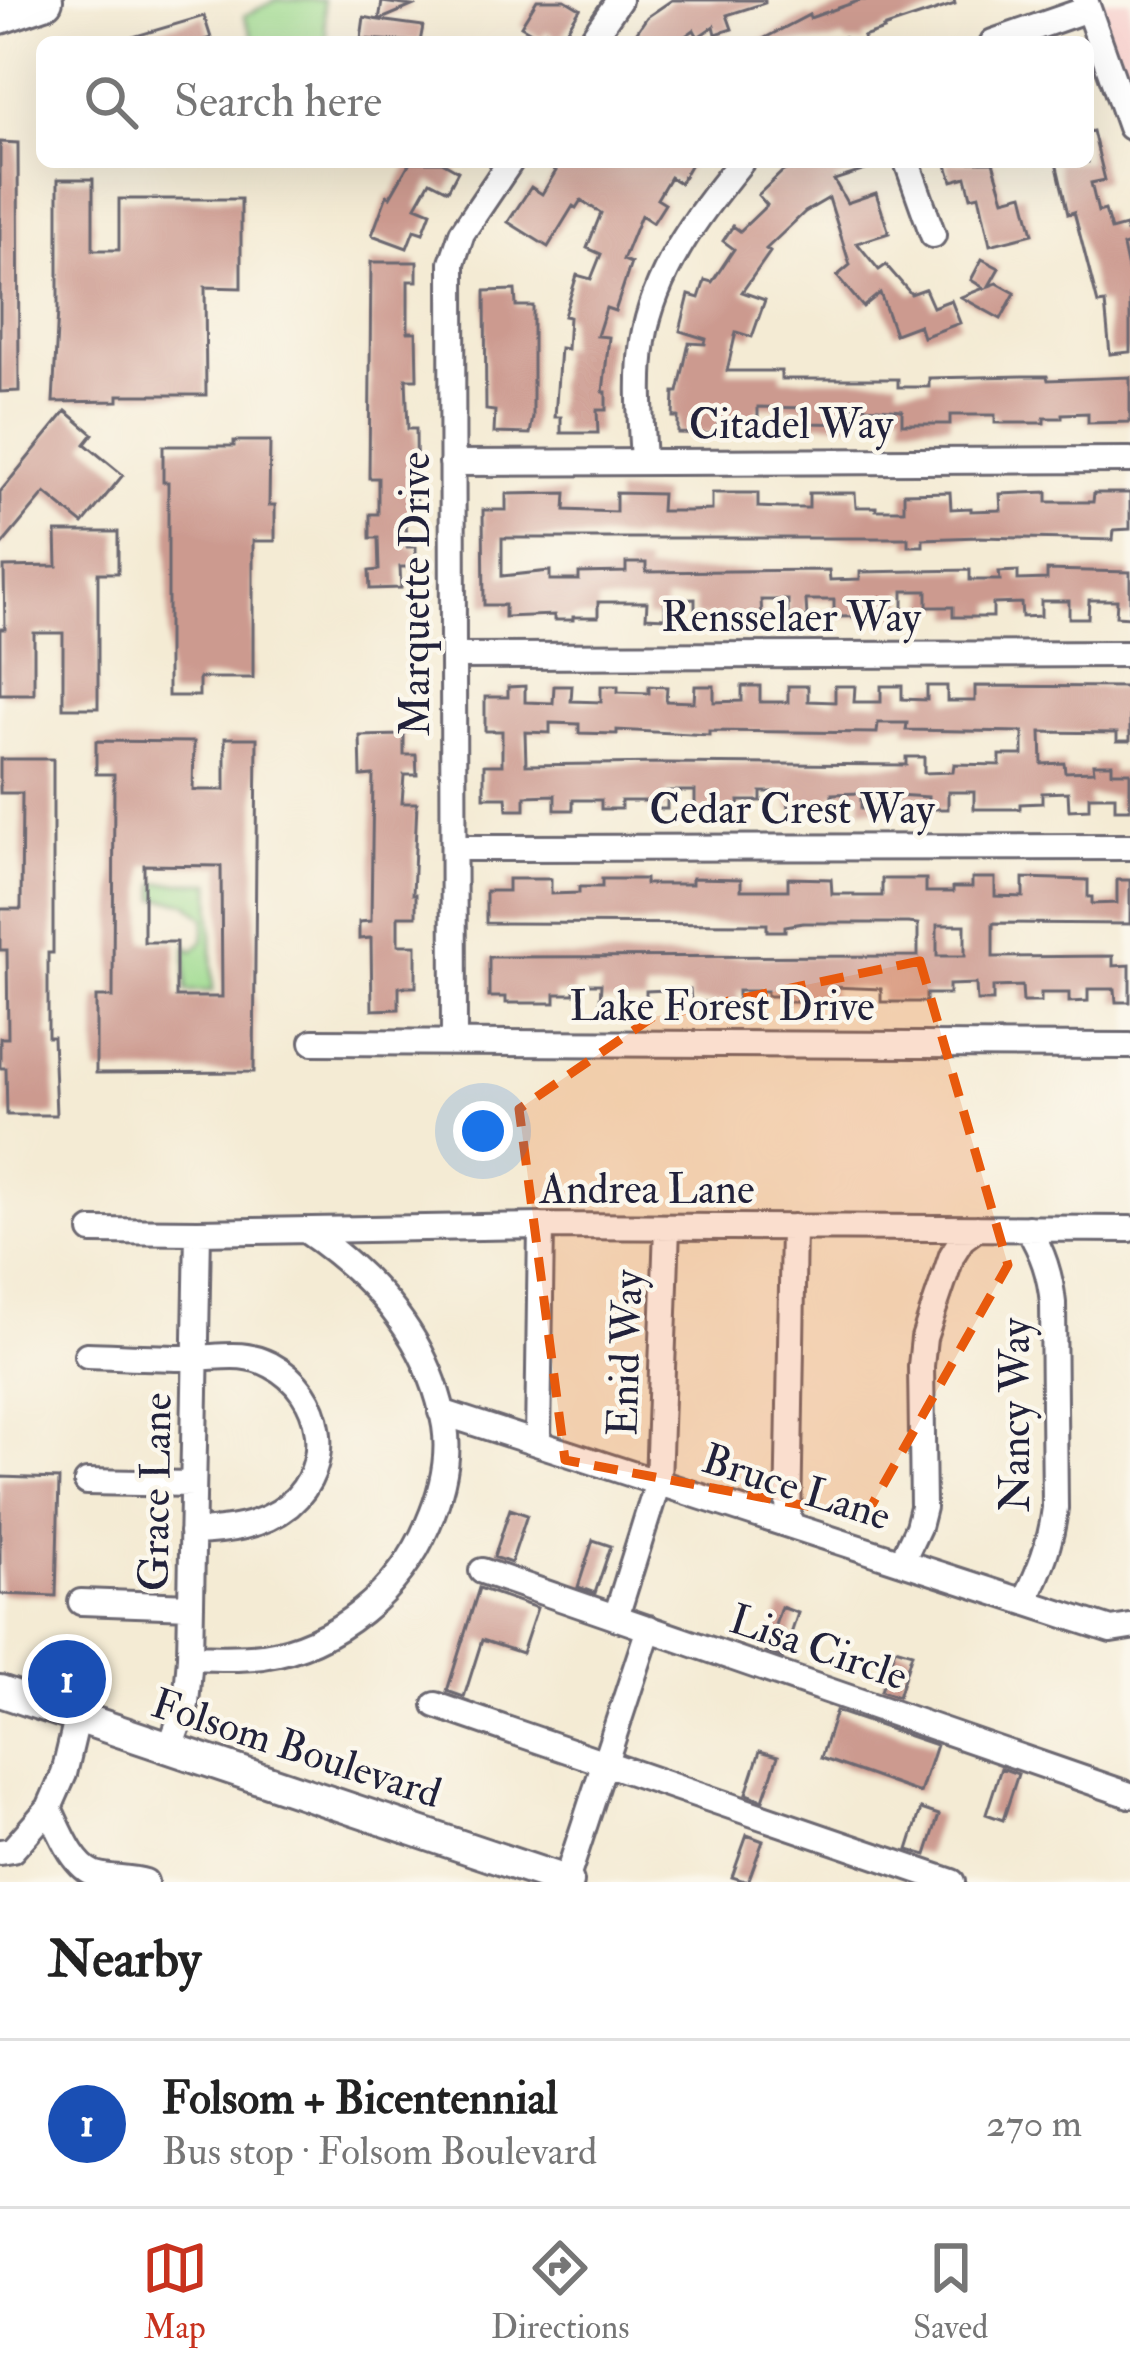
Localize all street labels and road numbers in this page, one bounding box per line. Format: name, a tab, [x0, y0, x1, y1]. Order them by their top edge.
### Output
street label: Citadel Way	[689, 399, 894, 451]
street label: Marquette Drive	[390, 452, 442, 736]
street label: Rensselaer Way	[661, 592, 921, 644]
street label: Cedar Crest Way	[649, 784, 935, 836]
street label: Lake Forest Drive	[569, 981, 875, 1033]
street label: Andrea Lane	[539, 1164, 754, 1216]
street label: Enid Way	[597, 1268, 655, 1437]
street label: Nancy Way	[990, 1317, 1042, 1512]
street label: Grace Lane	[128, 1392, 184, 1592]
street label: Bruce Lane	[696, 1433, 897, 1543]
street label: Lisa Circle	[723, 1593, 914, 1702]
street label: Folsom Boulevard	[145, 1678, 448, 1820]

